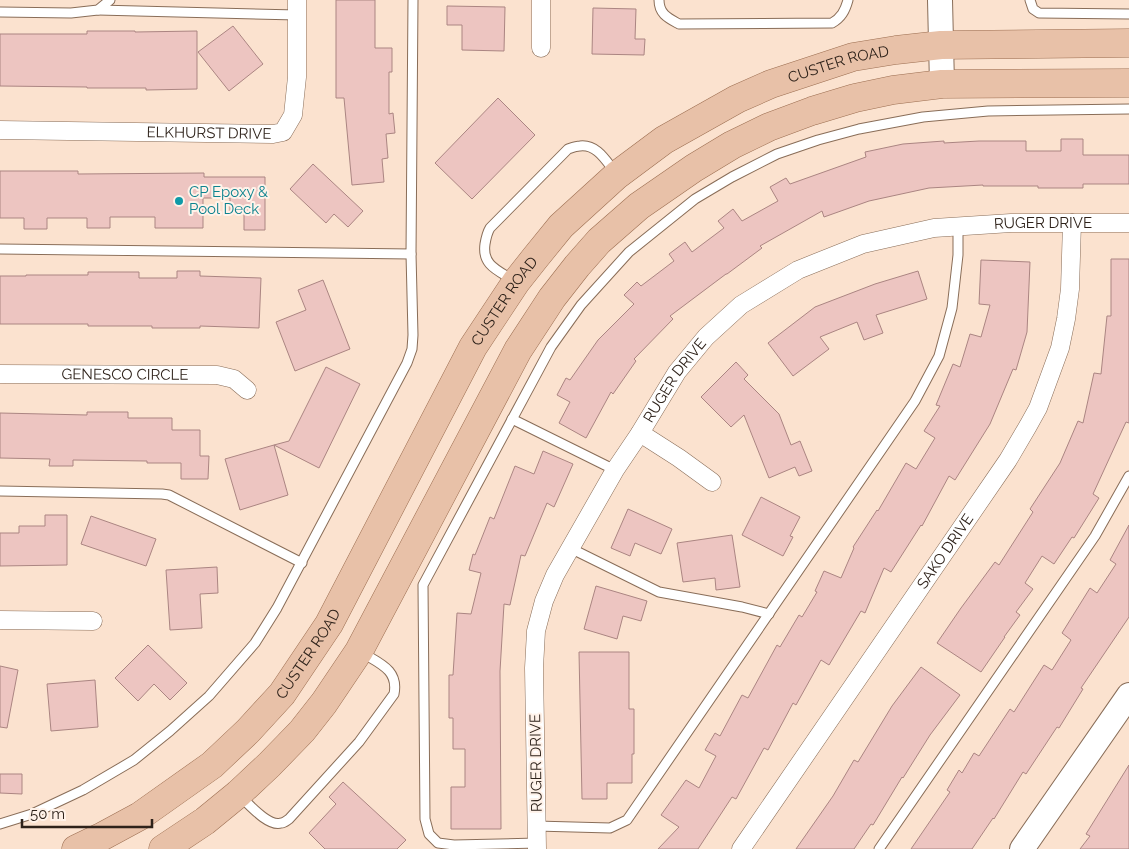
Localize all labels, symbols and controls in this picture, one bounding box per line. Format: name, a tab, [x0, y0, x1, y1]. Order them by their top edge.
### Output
street label: CUSTER ROAD	[786, 42, 890, 87]
street label: ELKHURST DRIVE	[146, 123, 272, 143]
place label: CP Epoxy & Pool Deck	[189, 183, 268, 218]
marker: CP Epoxy & Pool Deck	[173, 195, 185, 207]
street label: RUGER DRIVE	[993, 214, 1092, 233]
street label: CUSTER ROAD	[467, 253, 542, 349]
street label: RUGER DRIVE	[640, 335, 710, 426]
street label: GENESCO CIRCLE	[61, 365, 189, 384]
street label: SAKO DRIVE	[913, 510, 977, 592]
street label: CUSTER ROAD	[272, 606, 344, 702]
street label: RUGER DRIVE	[526, 714, 546, 812]
scale bar	[22, 796, 152, 828]
text: 50 m	[30, 805, 65, 823]

